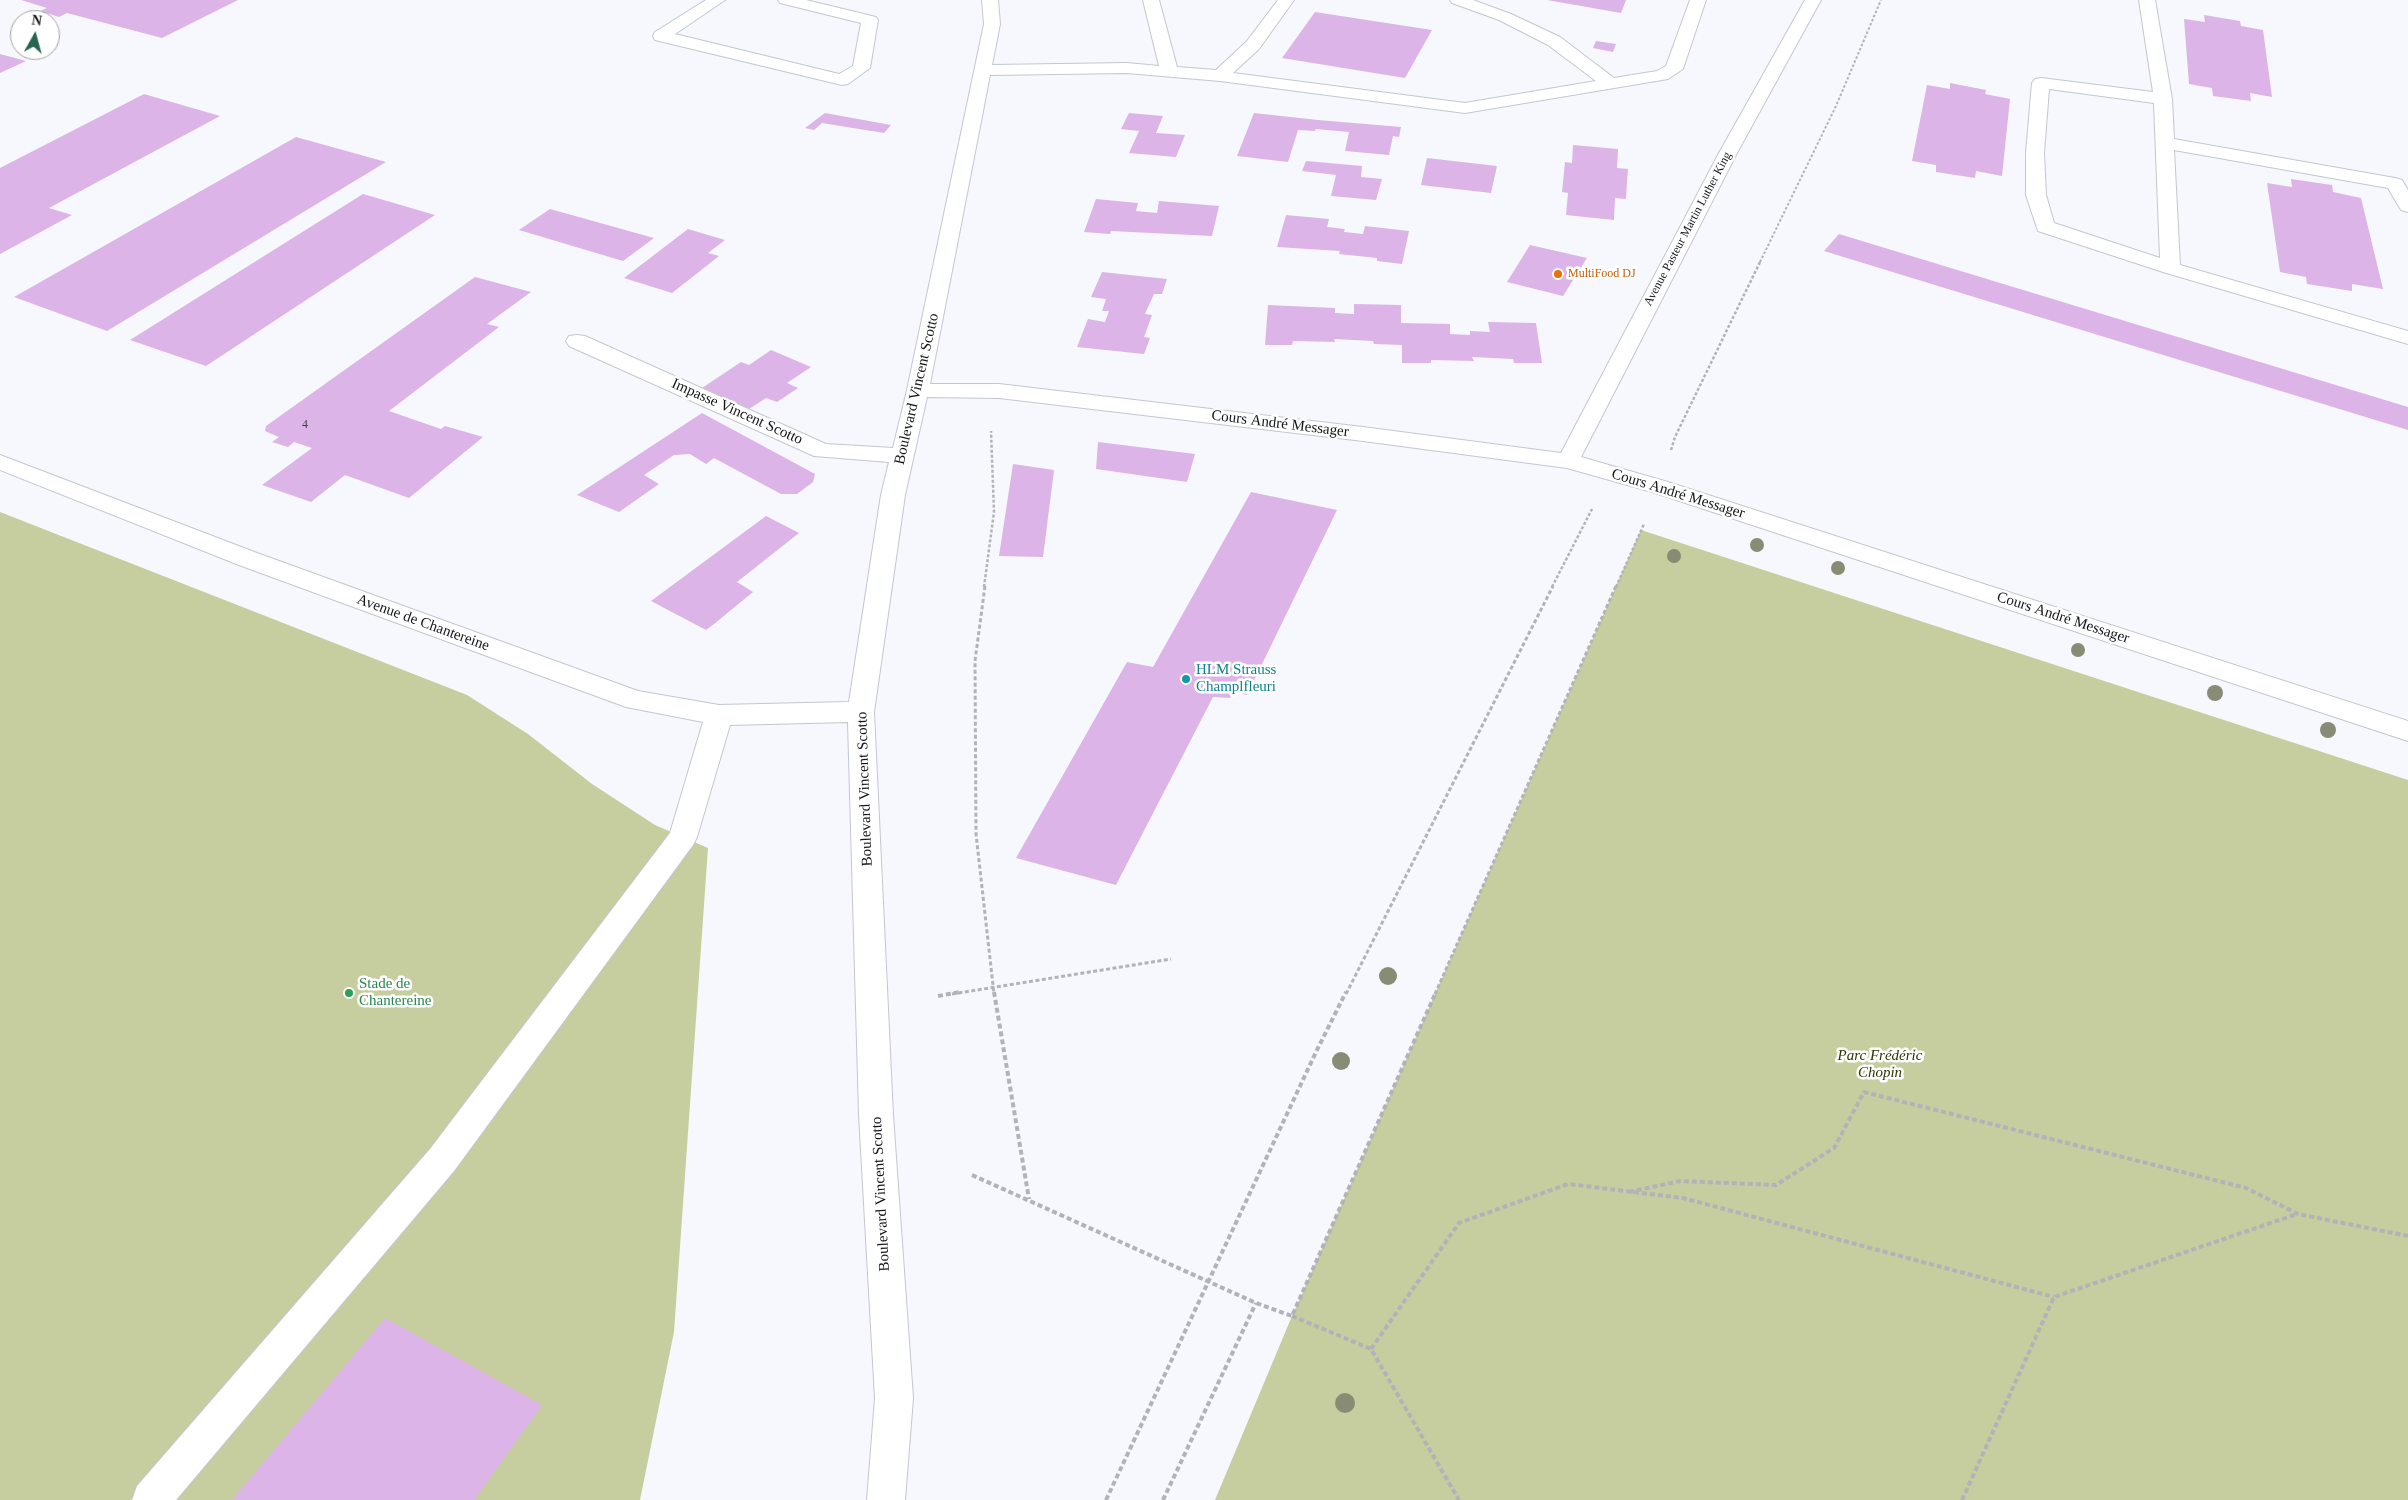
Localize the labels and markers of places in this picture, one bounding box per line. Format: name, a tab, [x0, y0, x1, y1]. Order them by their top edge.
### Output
place label: MultiFood DJ	[1568, 267, 1636, 281]
marker: MultiFood DJ	[1552, 268, 1564, 280]
place label: HLM Strauss Champlfleuri	[1196, 661, 1276, 696]
marker: HLM Strauss Champlfleuri	[1180, 673, 1192, 685]
place label: Stade de Chantereine	[359, 975, 431, 1010]
marker: Stade de Chantereine	[343, 987, 355, 999]

